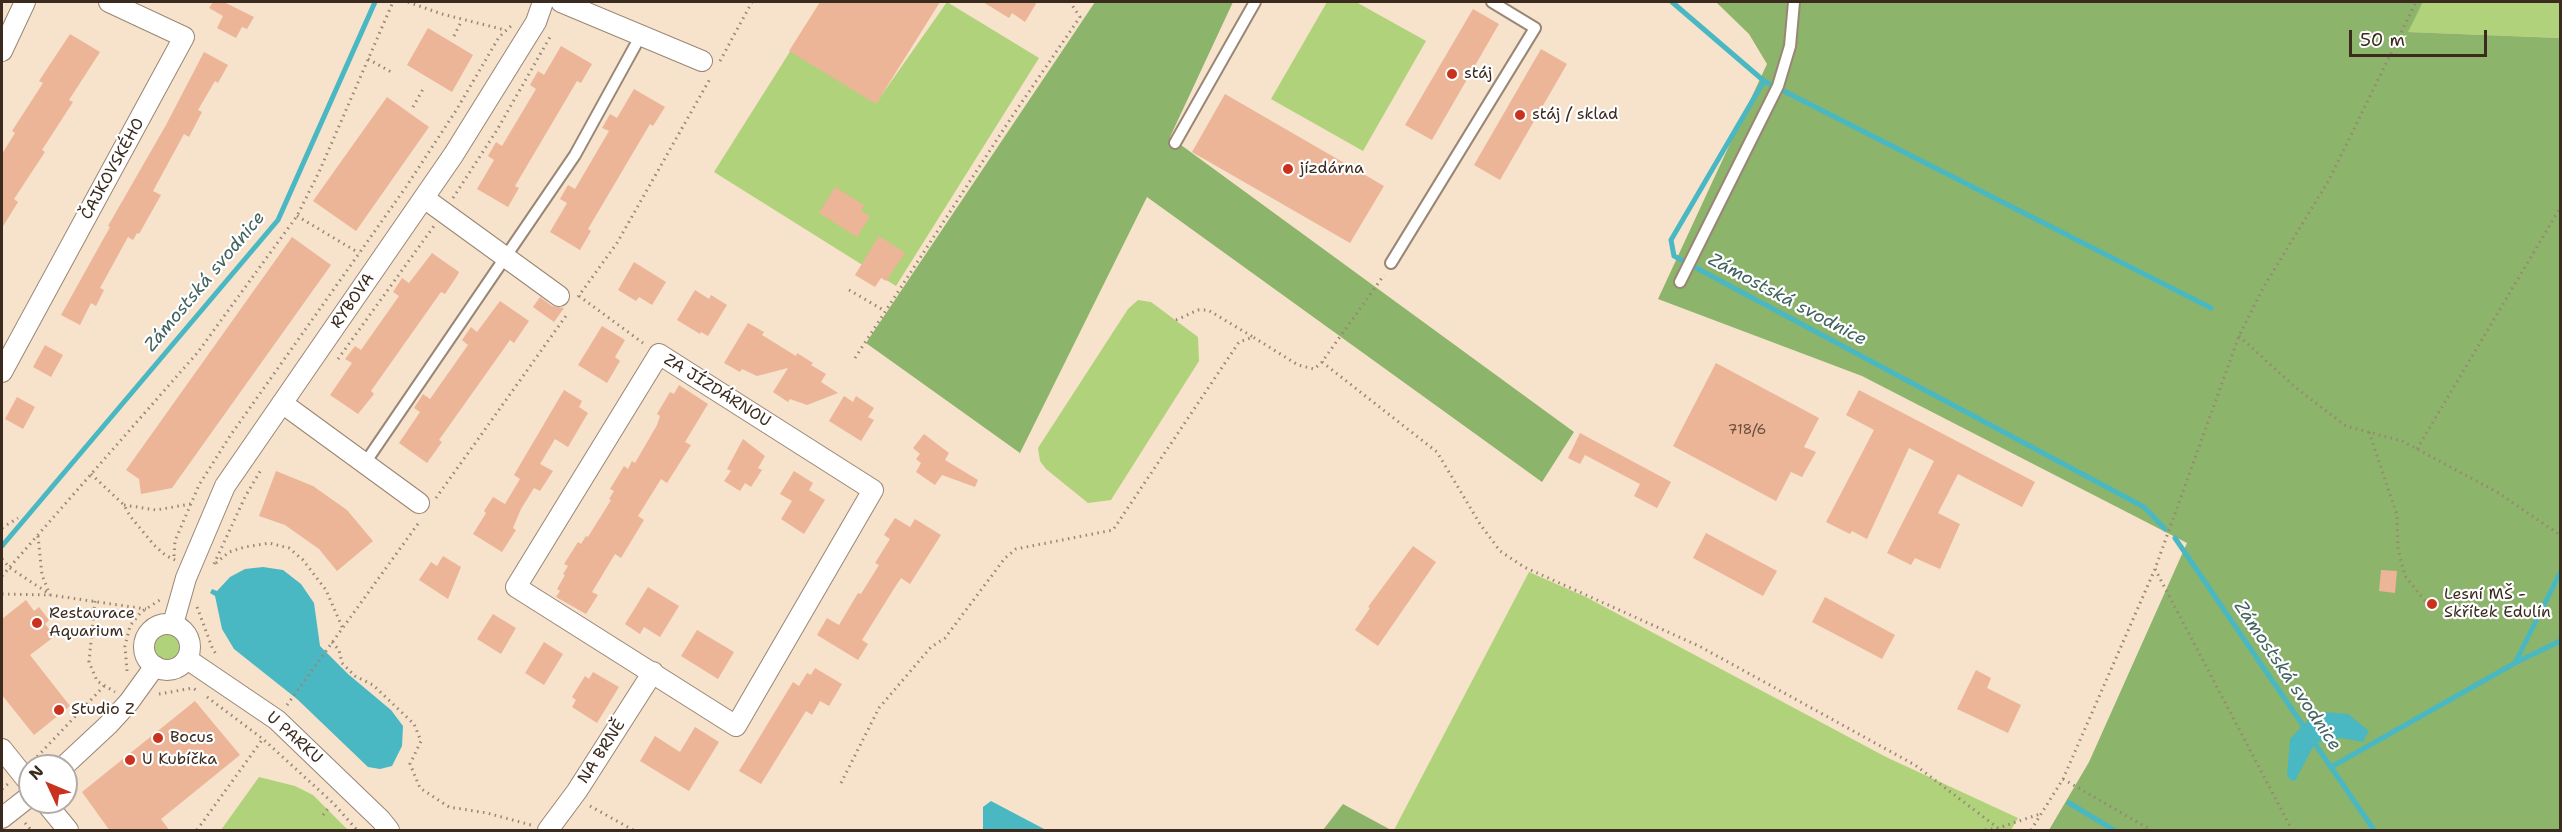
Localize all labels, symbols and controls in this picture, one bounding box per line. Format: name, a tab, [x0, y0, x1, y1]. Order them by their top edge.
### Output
scale bar	[2352, 18, 2490, 56]
text: 50 m	[2360, 28, 2405, 52]
place label: stáj	[1464, 64, 1492, 84]
marker: stáj	[1445, 67, 1459, 81]
place label: stáj / sklad	[1532, 105, 1618, 125]
marker: stáj / sklad	[1513, 108, 1527, 122]
street label: ČAJKOVSKÉHO	[77, 115, 149, 223]
place label: jízdárna	[1300, 159, 1364, 179]
marker: jízdárna	[1281, 162, 1295, 176]
water label: Zámostská svodnice	[140, 208, 270, 356]
water label: Zámostská svodnice	[1704, 249, 1870, 351]
street label: RYBOVA	[327, 270, 379, 332]
street label: ZA JÍZDÁRNOU	[660, 351, 774, 431]
house number: 718/6	[1728, 422, 1766, 438]
place label: Lesní MŠ - Skřítek Edulín	[2444, 585, 2551, 623]
water label: Zámostská svodnice	[2229, 597, 2345, 755]
marker: Lesní MŠ - Skřítek Edulín	[2425, 597, 2439, 611]
place label: Restaurace Aquarium	[49, 604, 135, 642]
marker: Restaurace Aquarium	[30, 616, 44, 630]
place label: Studio Z	[71, 700, 135, 720]
marker: Studio Z	[52, 703, 66, 717]
street label: U PARKU	[262, 708, 326, 768]
street label: NA BRNĚ	[574, 716, 630, 788]
place label: Bocus	[170, 728, 214, 748]
marker: Bocus	[151, 731, 165, 745]
place label: U Kubíčka	[142, 750, 217, 770]
marker: U Kubíčka	[123, 753, 137, 767]
north arrow	[18, 754, 78, 814]
text: N	[24, 761, 48, 784]

